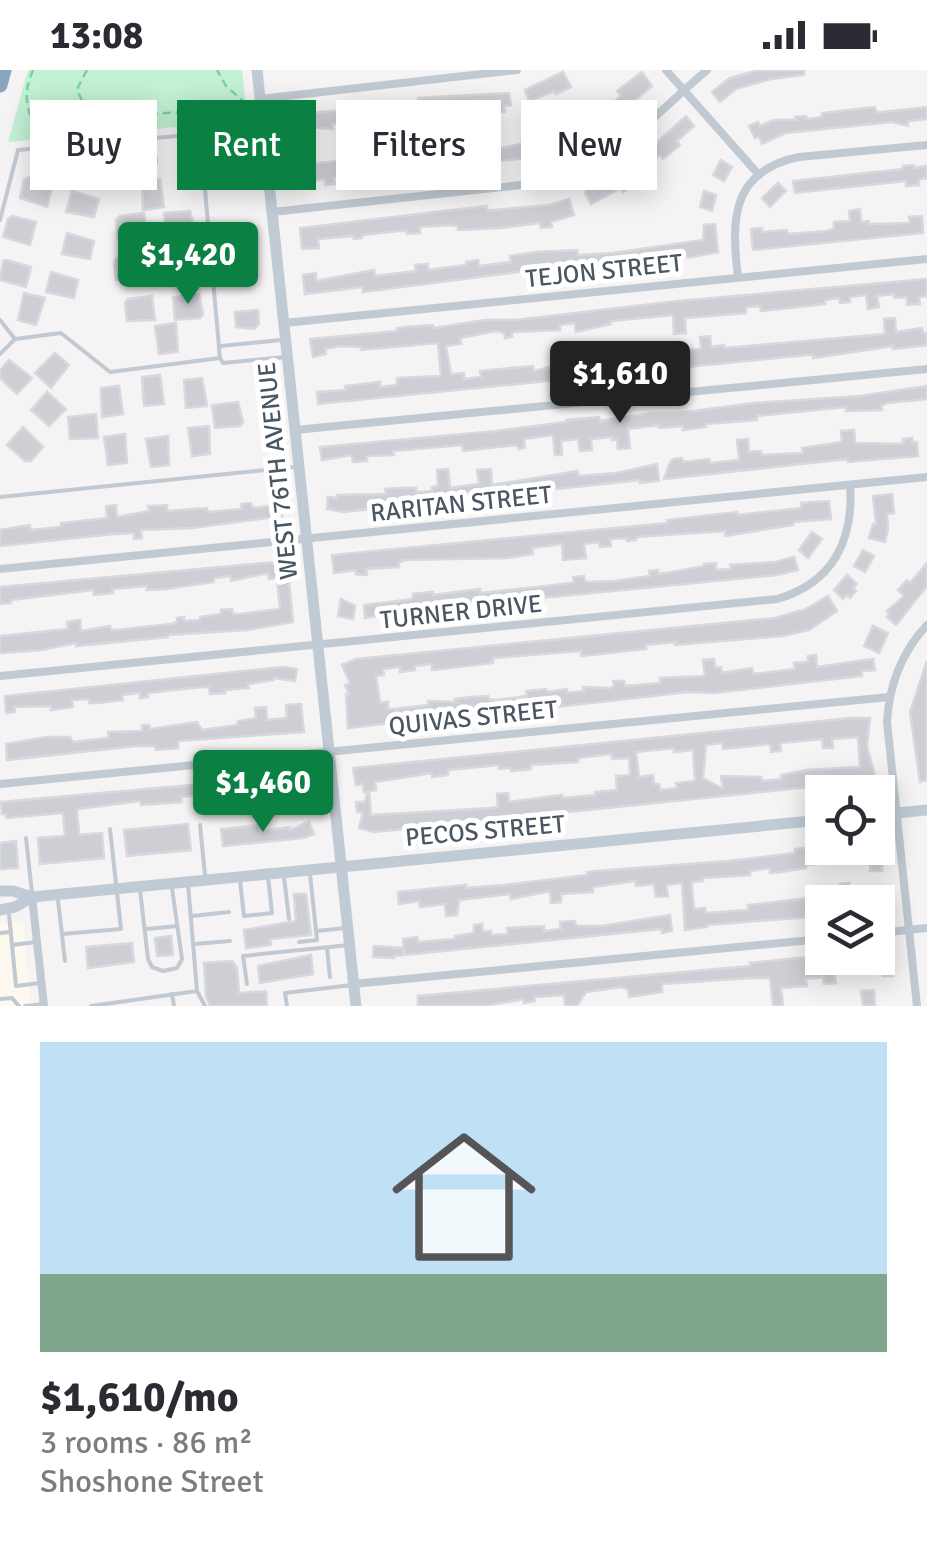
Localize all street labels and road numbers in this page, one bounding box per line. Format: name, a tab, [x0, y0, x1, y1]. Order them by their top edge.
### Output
street label: TEJON STREET	[524, 247, 685, 294]
street label: WEST 76TH AVENUE	[251, 361, 304, 581]
street label: RARITAN STREET	[369, 478, 554, 528]
street label: TURNER DRIVE	[378, 588, 544, 635]
street label: QUIVAS STREET	[387, 693, 560, 742]
street label: PECOS STREET	[404, 808, 567, 853]

